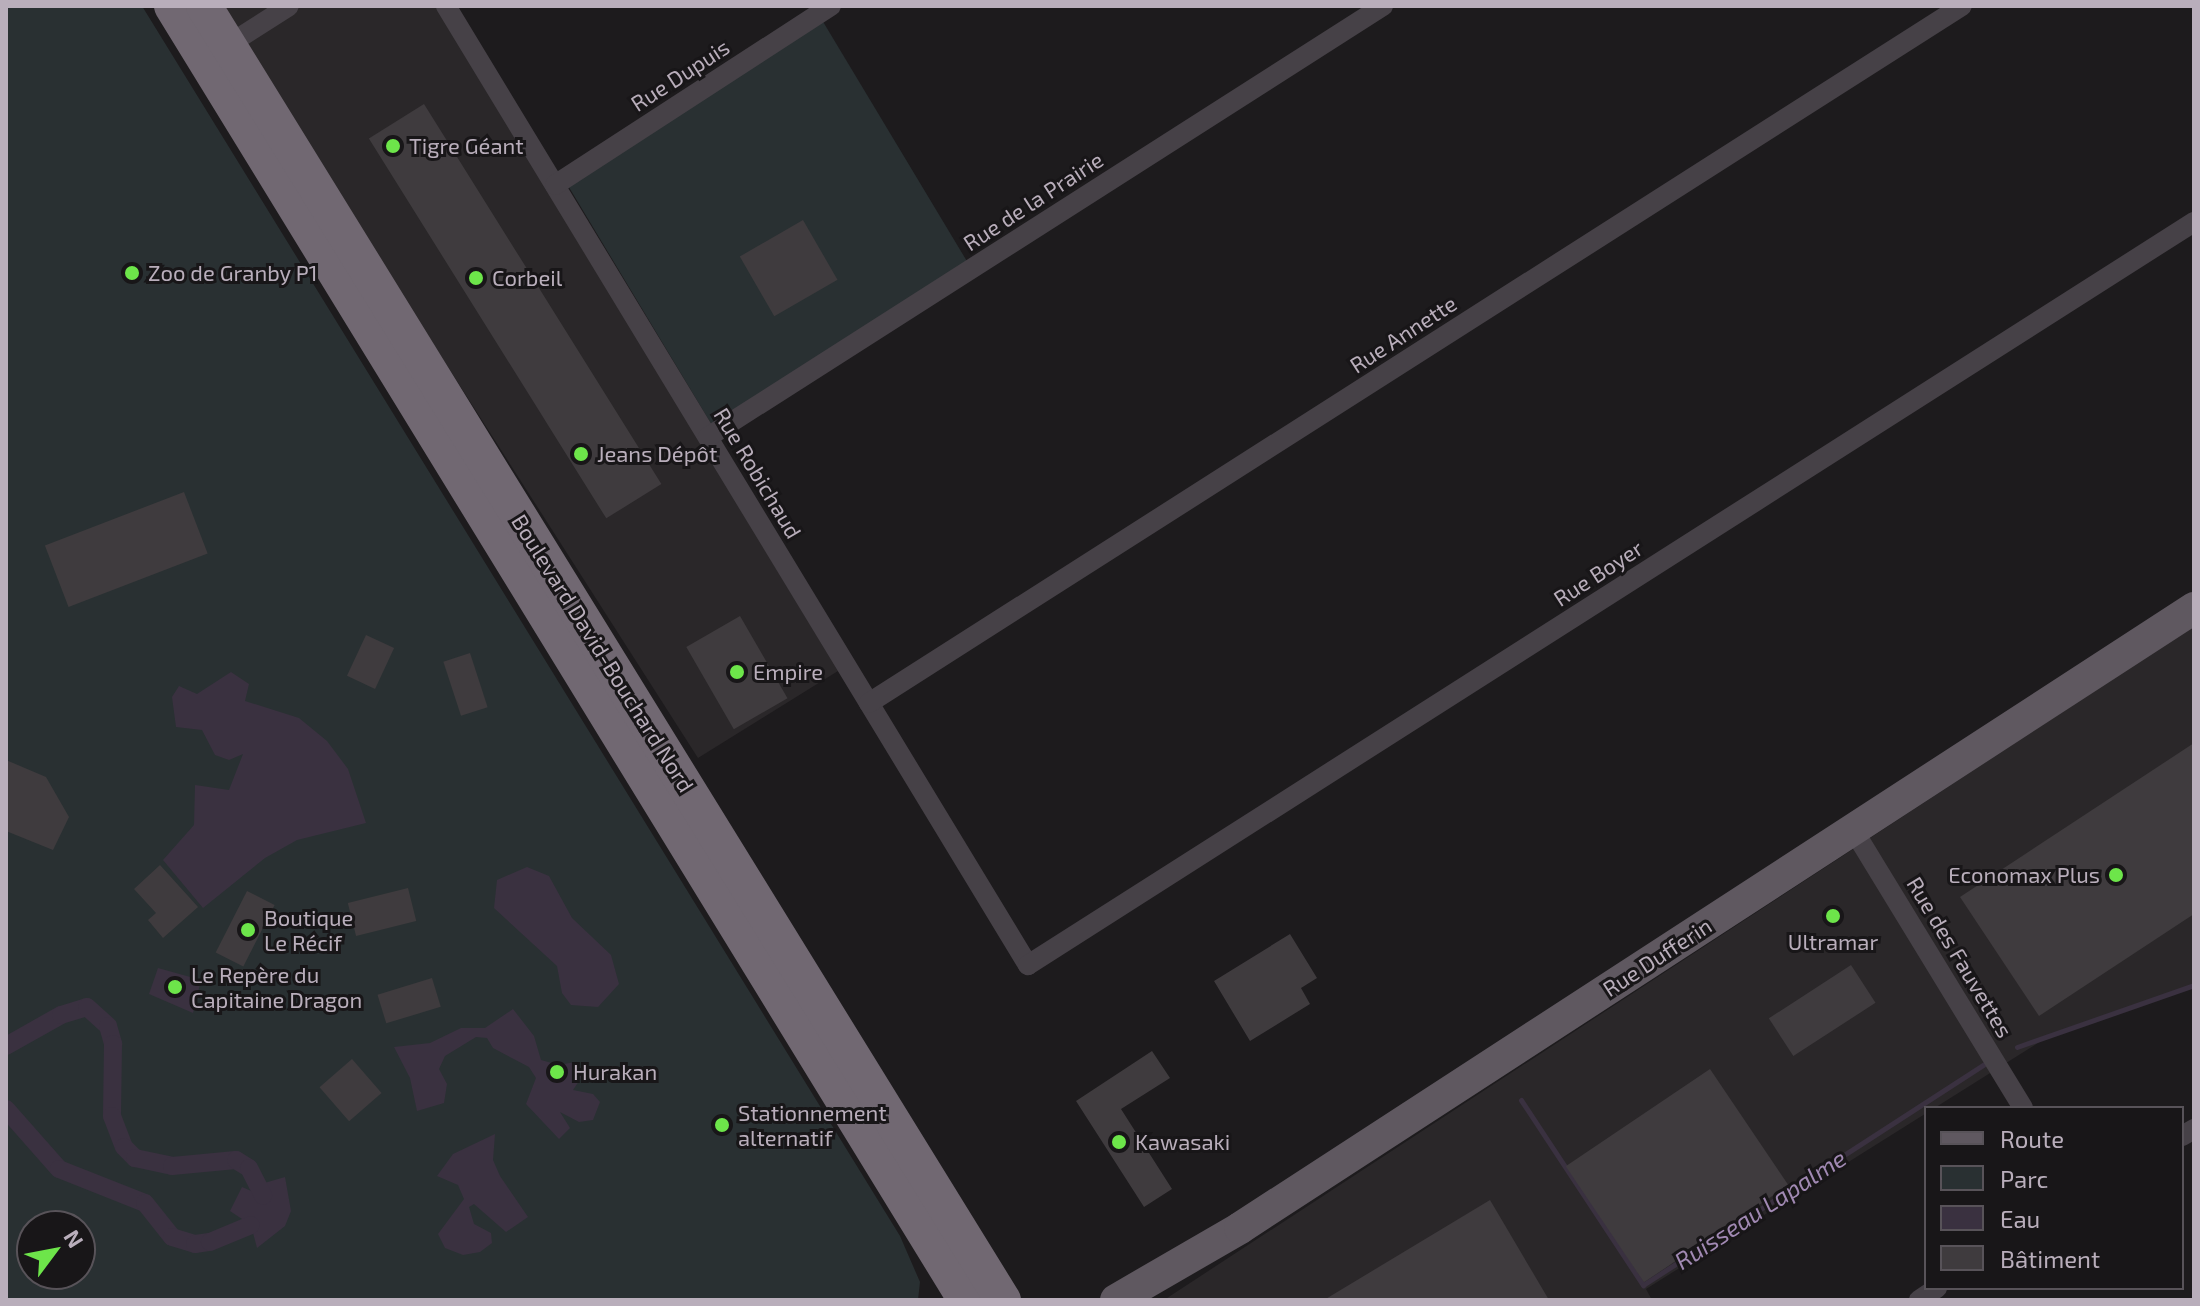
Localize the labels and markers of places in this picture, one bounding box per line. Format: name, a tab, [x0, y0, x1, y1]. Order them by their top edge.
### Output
place label: Tigre Géant	[409, 133, 524, 159]
marker: Tigre Géant	[384, 137, 402, 155]
place label: Zoo de Granby P1	[148, 260, 318, 286]
marker: Zoo de Granby P1	[123, 264, 141, 282]
place label: Corbeil	[492, 265, 562, 291]
marker: Corbeil	[467, 269, 485, 287]
place label: Jeans Dépôt	[597, 441, 717, 467]
marker: Jeans Dépôt	[572, 445, 590, 463]
place label: Empire	[753, 659, 823, 685]
marker: Empire	[728, 663, 746, 681]
place label: Economax Plus	[1948, 862, 2100, 888]
marker: Economax Plus	[2107, 866, 2125, 884]
place label: Boutique Le Récif	[264, 904, 353, 956]
marker: Ultramar	[1824, 907, 1842, 925]
marker: Boutique Le Récif	[239, 921, 257, 939]
place label: Ultramar	[1788, 929, 1878, 955]
place label: Le Repère du Capitaine Dragon	[191, 961, 362, 1012]
marker: Le Repère du Capitaine Dragon	[166, 978, 184, 996]
place label: Hurakan	[573, 1059, 657, 1085]
marker: Hurakan	[548, 1063, 566, 1081]
place label: Stationnement alternatif	[738, 1099, 887, 1150]
marker: Stationnement alternatif	[713, 1116, 731, 1134]
place label: Kawasaki	[1135, 1129, 1230, 1155]
marker: Kawasaki	[1110, 1133, 1128, 1151]

